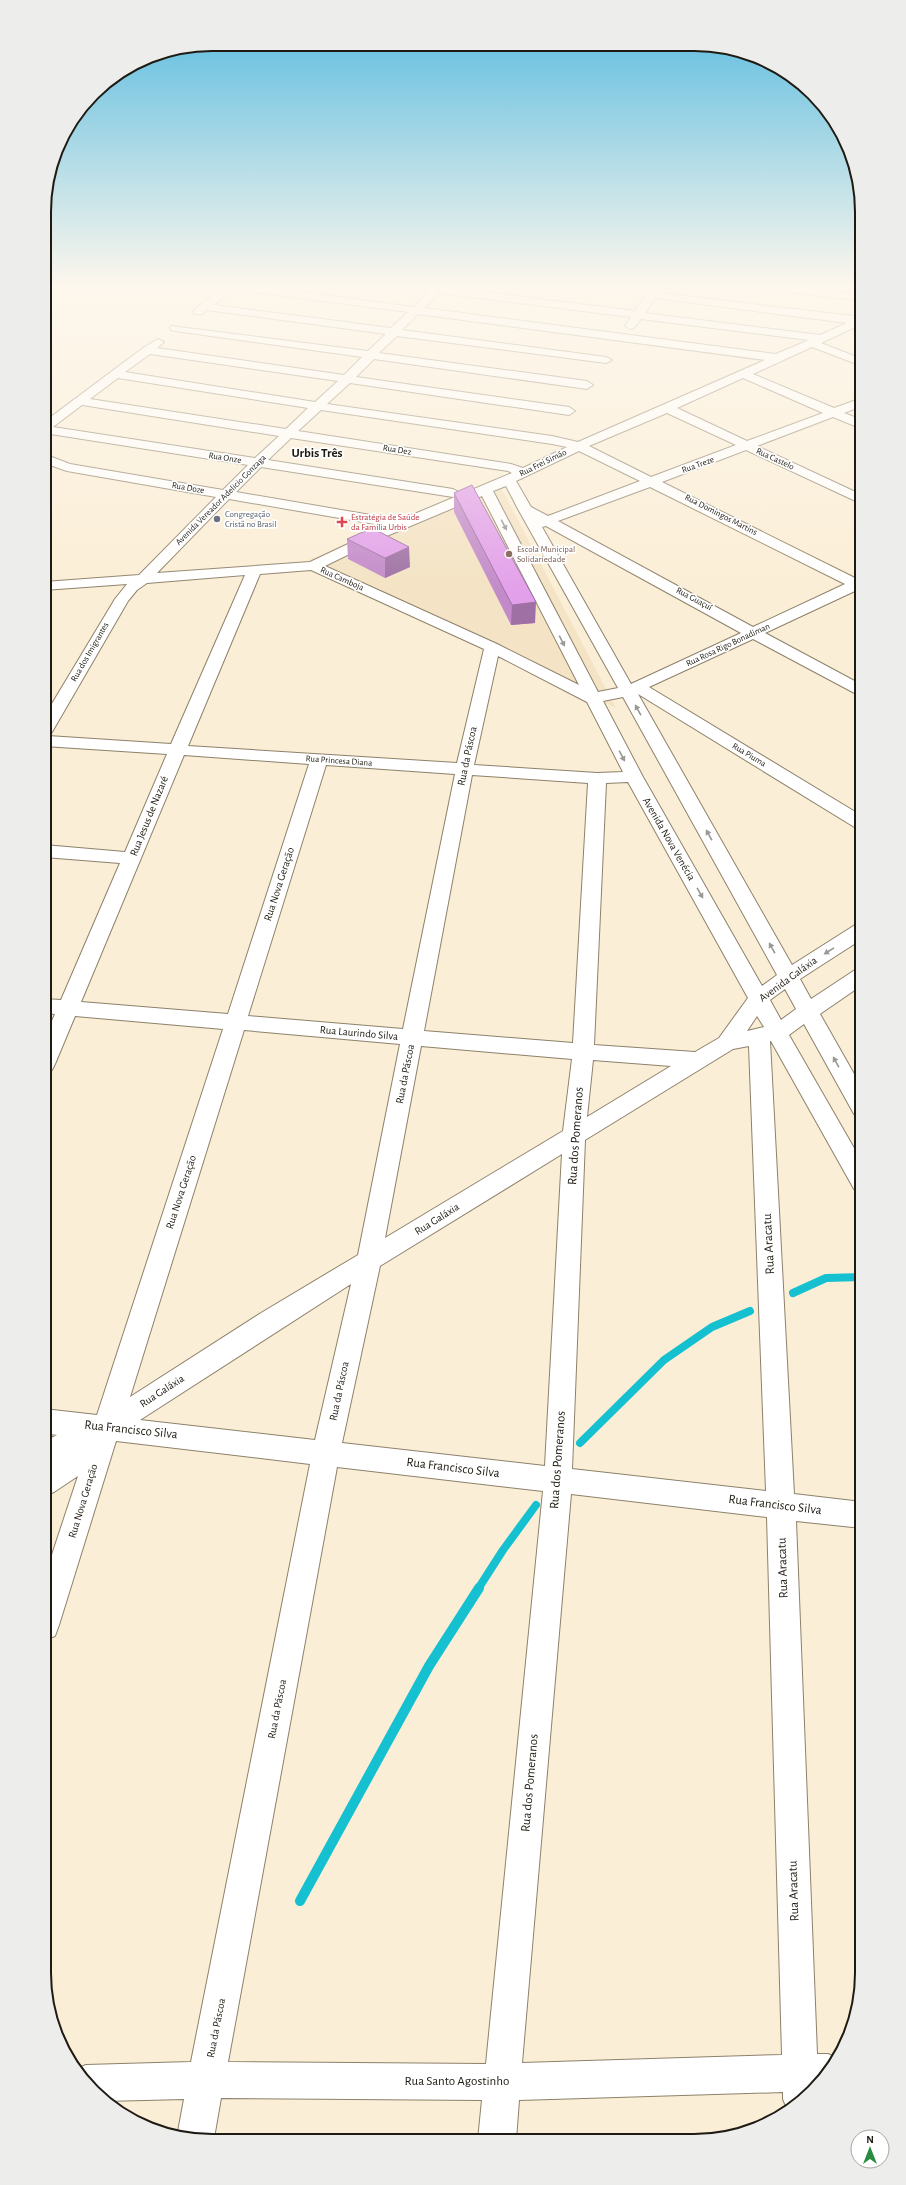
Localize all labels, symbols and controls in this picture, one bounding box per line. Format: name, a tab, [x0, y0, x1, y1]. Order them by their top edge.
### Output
street label: Rua Dez	[382, 443, 412, 457]
street label: Rua Castelo	[755, 446, 796, 472]
district label: Urbis Três	[291, 447, 343, 460]
street label: Rua Frei Simão	[518, 447, 569, 478]
street label: Rua Onze	[208, 451, 242, 465]
street label: Avenida Vereador Adelicio Gonzaga	[174, 453, 268, 547]
street label: Rua Treze	[681, 455, 715, 475]
street label: Rua Doze	[171, 481, 205, 495]
street label: Rua Domingos Martins	[683, 493, 759, 537]
place label: Congregação Cristã no Brasil	[225, 510, 276, 529]
place label: Estratégia de Saúde da Família Urbis	[351, 513, 419, 532]
marker: Congregação Cristã no Brasil	[212, 514, 222, 524]
marker: Estratégia de Saúde da Família Urbis	[336, 516, 348, 528]
one-way arrow	[500, 519, 507, 530]
place label: Escola Municipal Solidariedade	[517, 545, 575, 564]
marker: Escola Municipal Solidariedade	[504, 549, 514, 559]
street label: Rua Camboja	[319, 565, 365, 593]
street label: Rua Guaçuí	[675, 586, 714, 613]
street label: Rua dos Imigrantes	[69, 621, 111, 683]
street label: Rua Rosa Rigo Bonadiman	[685, 622, 771, 668]
one-way arrow	[559, 635, 565, 646]
one-way arrow	[634, 704, 641, 716]
street label: Rua da Páscoa	[455, 725, 479, 787]
street label: Rua Piuma	[730, 741, 768, 769]
one-way arrow	[619, 750, 625, 762]
street label: Rua Princesa Diana	[305, 754, 373, 768]
street label: Rua Jesus de Nazaré	[128, 774, 170, 858]
street label: Avenida Nova Venécia	[641, 796, 697, 882]
one-way arrow	[705, 829, 712, 841]
street label: Rua Nova Geração	[262, 846, 296, 922]
one-way arrow	[696, 888, 703, 899]
one-way arrow	[769, 943, 776, 954]
one-way arrow	[824, 947, 834, 955]
street label: Avenida Galáxia	[757, 954, 819, 1004]
street label: Rua Laurindo Silva	[319, 1024, 399, 1042]
street label: Rua da Páscoa	[394, 1043, 416, 1105]
one-way arrow	[832, 1056, 839, 1068]
street label: Rua dos Pomeranos	[566, 1086, 586, 1186]
street label: Rua Nova Geração	[164, 1154, 198, 1230]
street label: Rua Galáxia	[413, 1201, 461, 1237]
street label: Rua Aracatu	[761, 1213, 777, 1275]
street label: Rua da Páscoa	[327, 1360, 351, 1422]
street label: Rua Galáxia	[138, 1373, 186, 1409]
street label: Rua dos Pomeranos	[548, 1410, 568, 1510]
street label: Rua Francisco Silva	[84, 1419, 178, 1441]
street label: Rua Francisco Silva	[406, 1456, 500, 1480]
street label: Rua Nova Geração	[67, 1463, 99, 1539]
street label: Rua Francisco Silva	[728, 1493, 822, 1517]
street label: Rua Aracatu	[775, 1537, 791, 1599]
street label: Rua da Páscoa	[266, 1678, 288, 1740]
street label: Rua dos Pomeranos	[519, 1733, 541, 1833]
street label: Rua Aracatu	[786, 1860, 802, 1922]
street label: Rua da Páscoa	[205, 1997, 227, 2059]
street label: Rua Santo Agostinho	[405, 2075, 509, 2088]
north arrow	[850, 2129, 890, 2169]
text: N	[866, 2134, 874, 2145]

